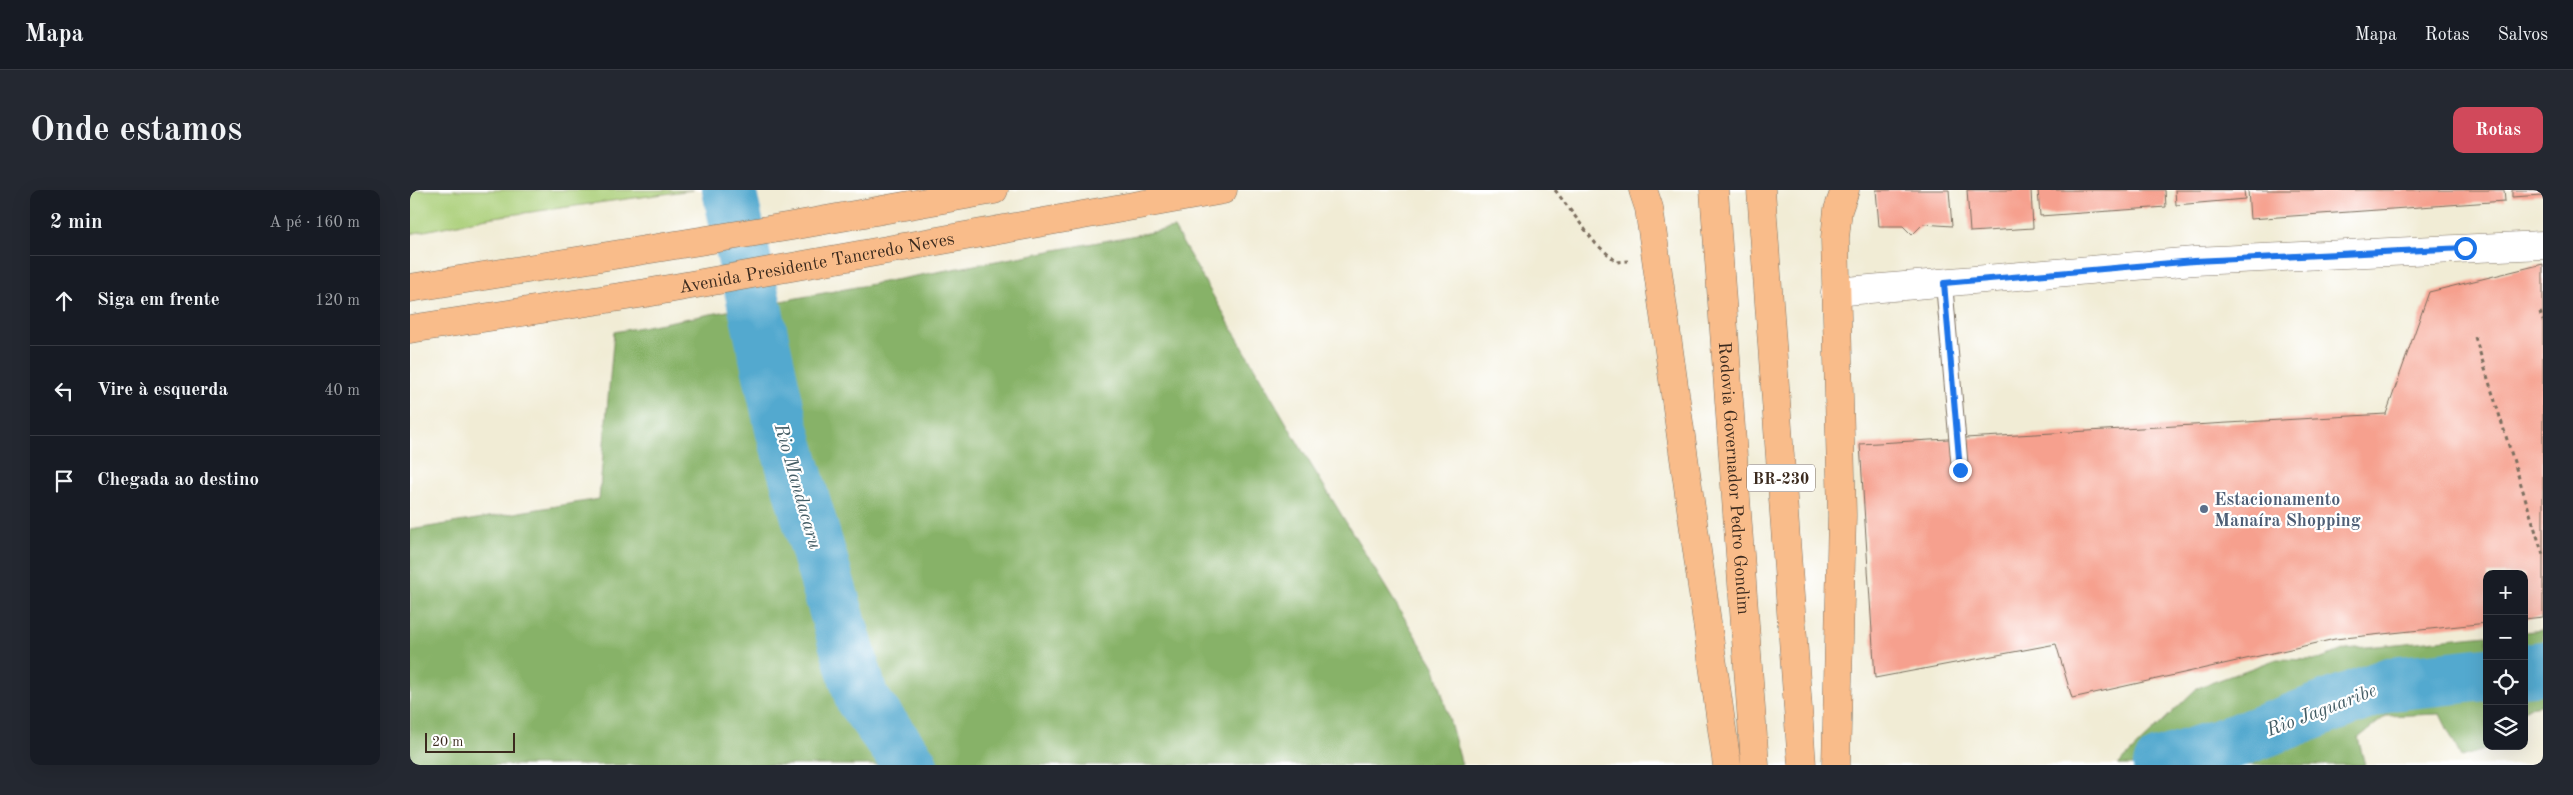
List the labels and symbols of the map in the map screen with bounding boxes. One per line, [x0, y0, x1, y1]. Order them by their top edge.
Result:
street label: Avenida Presidente Tancredo Neves [678, 230, 956, 297]
route start [2454, 237, 2477, 260]
street label: Rodovia Governador Pedro Gondim [1715, 341, 1752, 615]
water label: Rio Mandacaru [769, 421, 824, 552]
route end [1949, 459, 1972, 482]
road number: BR-230 [1747, 464, 1815, 492]
place label: Estacionamento Manaíra Shopping [2214, 491, 2361, 530]
marker: Estacionamento Manaíra Shopping [2198, 503, 2210, 515]
water label: Rio Jaguaribe [2263, 682, 2380, 741]
scale bar [425, 730, 515, 753]

